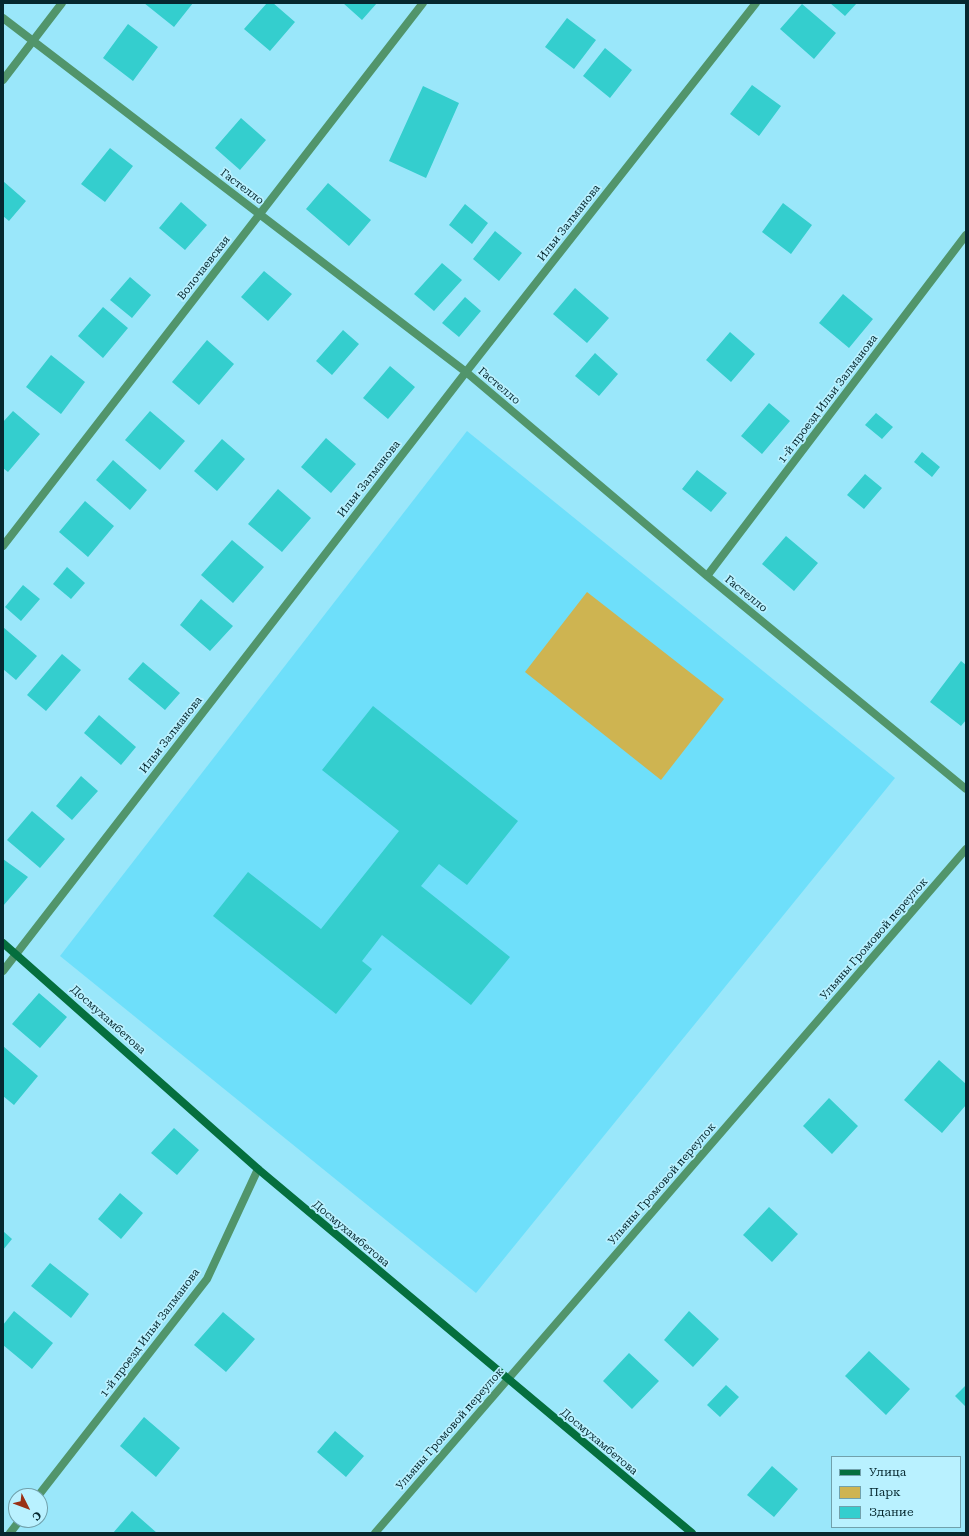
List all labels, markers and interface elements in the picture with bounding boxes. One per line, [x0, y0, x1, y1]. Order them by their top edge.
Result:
street label: Гастелло [218, 166, 266, 208]
street label: Ильи Залманова [535, 182, 603, 264]
street label: Волочаевская [175, 233, 233, 303]
street label: 1-й проезд Ильи Залманова [775, 332, 881, 466]
street label: Гастелло [475, 365, 523, 407]
street label: Ильи Залманова [335, 438, 403, 520]
street label: Гастелло [722, 573, 770, 615]
street label: Ильи Залманова [137, 694, 205, 776]
street label: Ульяны Громовой переулок [817, 875, 931, 1003]
street label: Досмухамбетова [68, 983, 148, 1057]
street label: Ульяны Громовой переулок [605, 1120, 719, 1248]
street label: Досмухамбетова [310, 1198, 392, 1270]
street label: 1-й проезд Ильи Залманова [97, 1266, 203, 1400]
street label: Ульяны Громовой переулок [393, 1365, 507, 1493]
street label: Досмухамбетова [558, 1406, 640, 1478]
legend [831, 1456, 961, 1528]
text: Улица [869, 1465, 906, 1479]
text: Парк [869, 1485, 901, 1499]
north arrow [8, 1488, 48, 1528]
text: Здание [869, 1505, 913, 1519]
text: С [29, 1508, 44, 1523]

